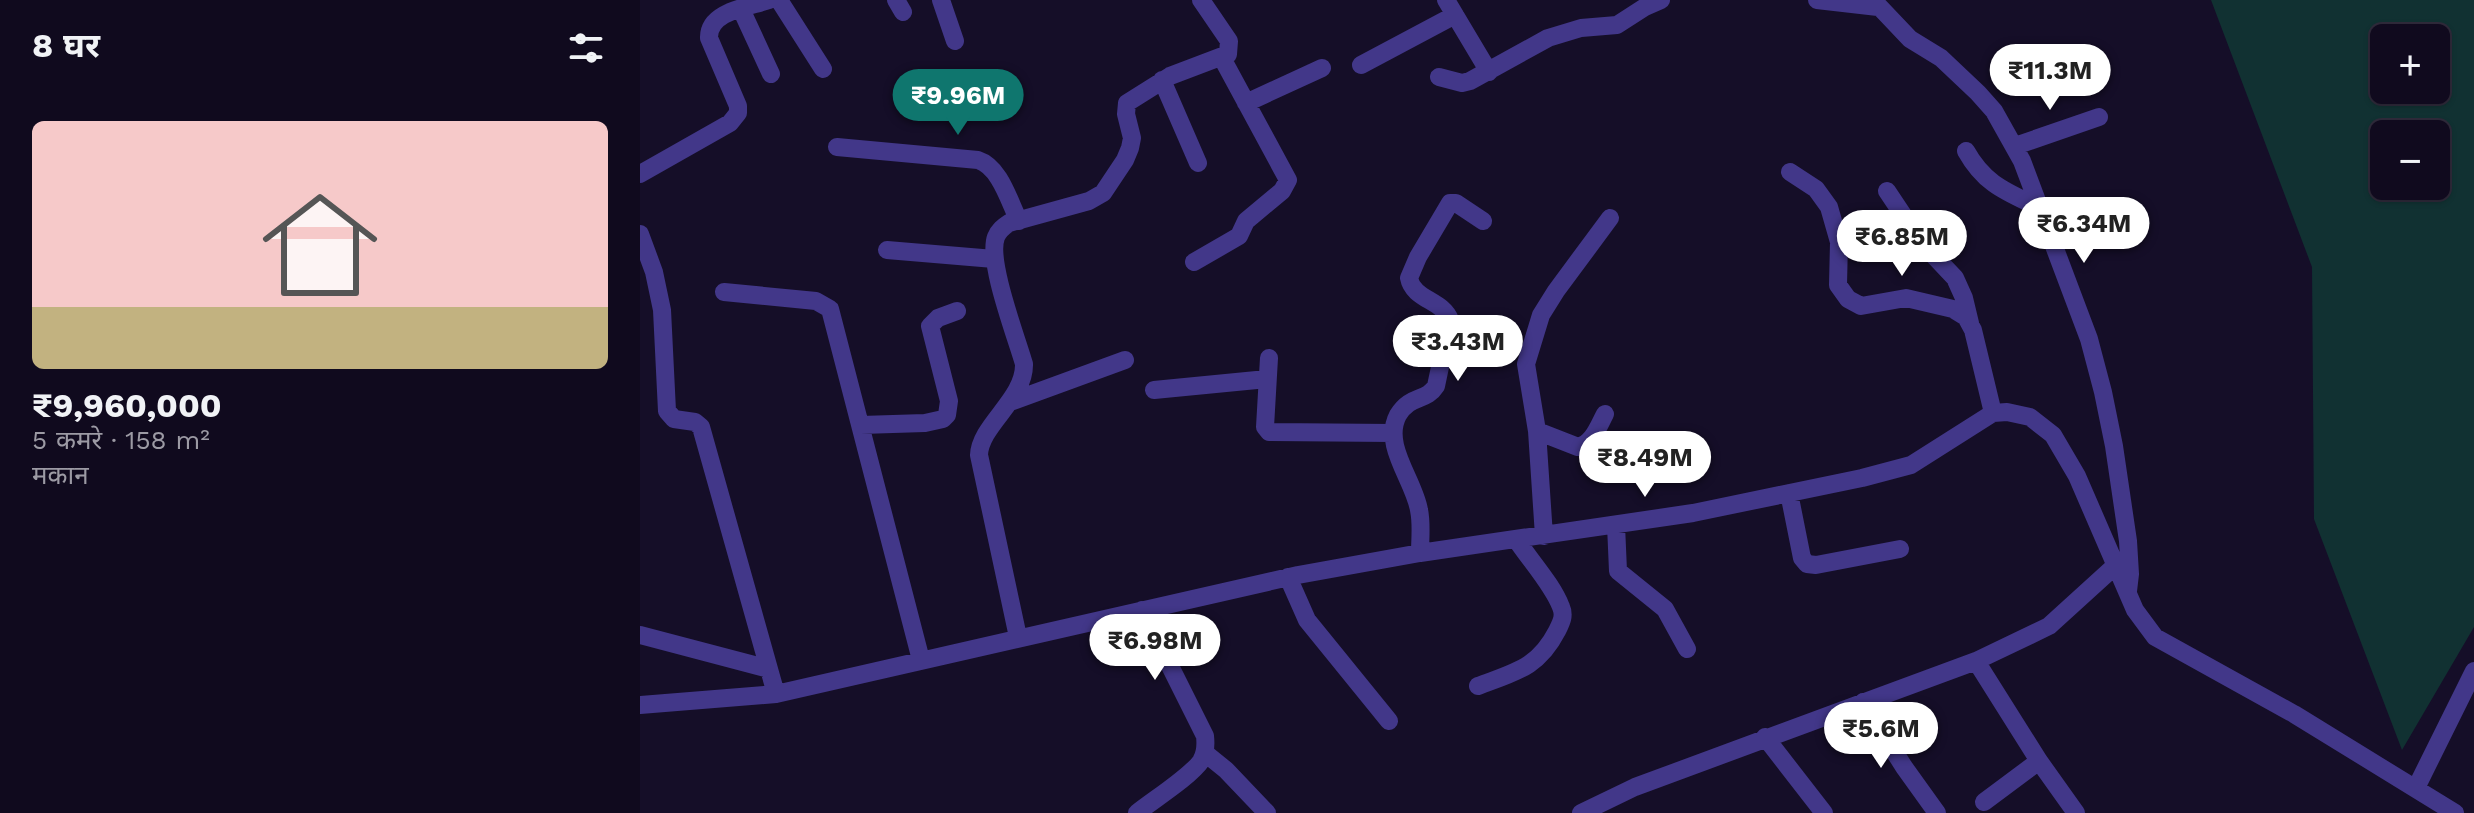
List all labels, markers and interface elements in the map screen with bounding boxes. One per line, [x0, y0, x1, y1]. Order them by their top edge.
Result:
map controls [2370, 24, 2450, 200]
button: + [2370, 24, 2450, 104]
text: 8 घर [32, 25, 100, 65]
icon: filters [564, 26, 608, 70]
pin: ₹11.3M [1985, 44, 2115, 112]
text: ₹11.3M [2008, 55, 2092, 85]
pin: ₹9.96M [893, 69, 1023, 137]
text: ₹9.96M [911, 80, 1005, 110]
button: − [2370, 120, 2450, 200]
icon: home [248, 173, 392, 317]
pin: ₹6.34M [2019, 197, 2149, 265]
text: ₹6.34M [2036, 208, 2132, 238]
pin: ₹6.85M [1837, 210, 1967, 278]
text: ₹6.85M [1855, 221, 1949, 251]
pin: ₹3.43M [1393, 315, 1523, 383]
text: ₹3.43M [1411, 326, 1505, 356]
text: ₹9,960,000 [32, 385, 222, 425]
text: 5 कमरे · 158 m² [32, 425, 210, 455]
pin: ₹8.49M [1580, 431, 1710, 499]
text: ₹8.49M [1597, 442, 1693, 472]
text: मकान [32, 460, 89, 490]
pin: ₹6.98M [1090, 614, 1220, 682]
text: ₹6.98M [1107, 625, 1203, 655]
pin: ₹5.6M [1825, 702, 1937, 770]
text: ₹5.6M [1842, 713, 1920, 743]

